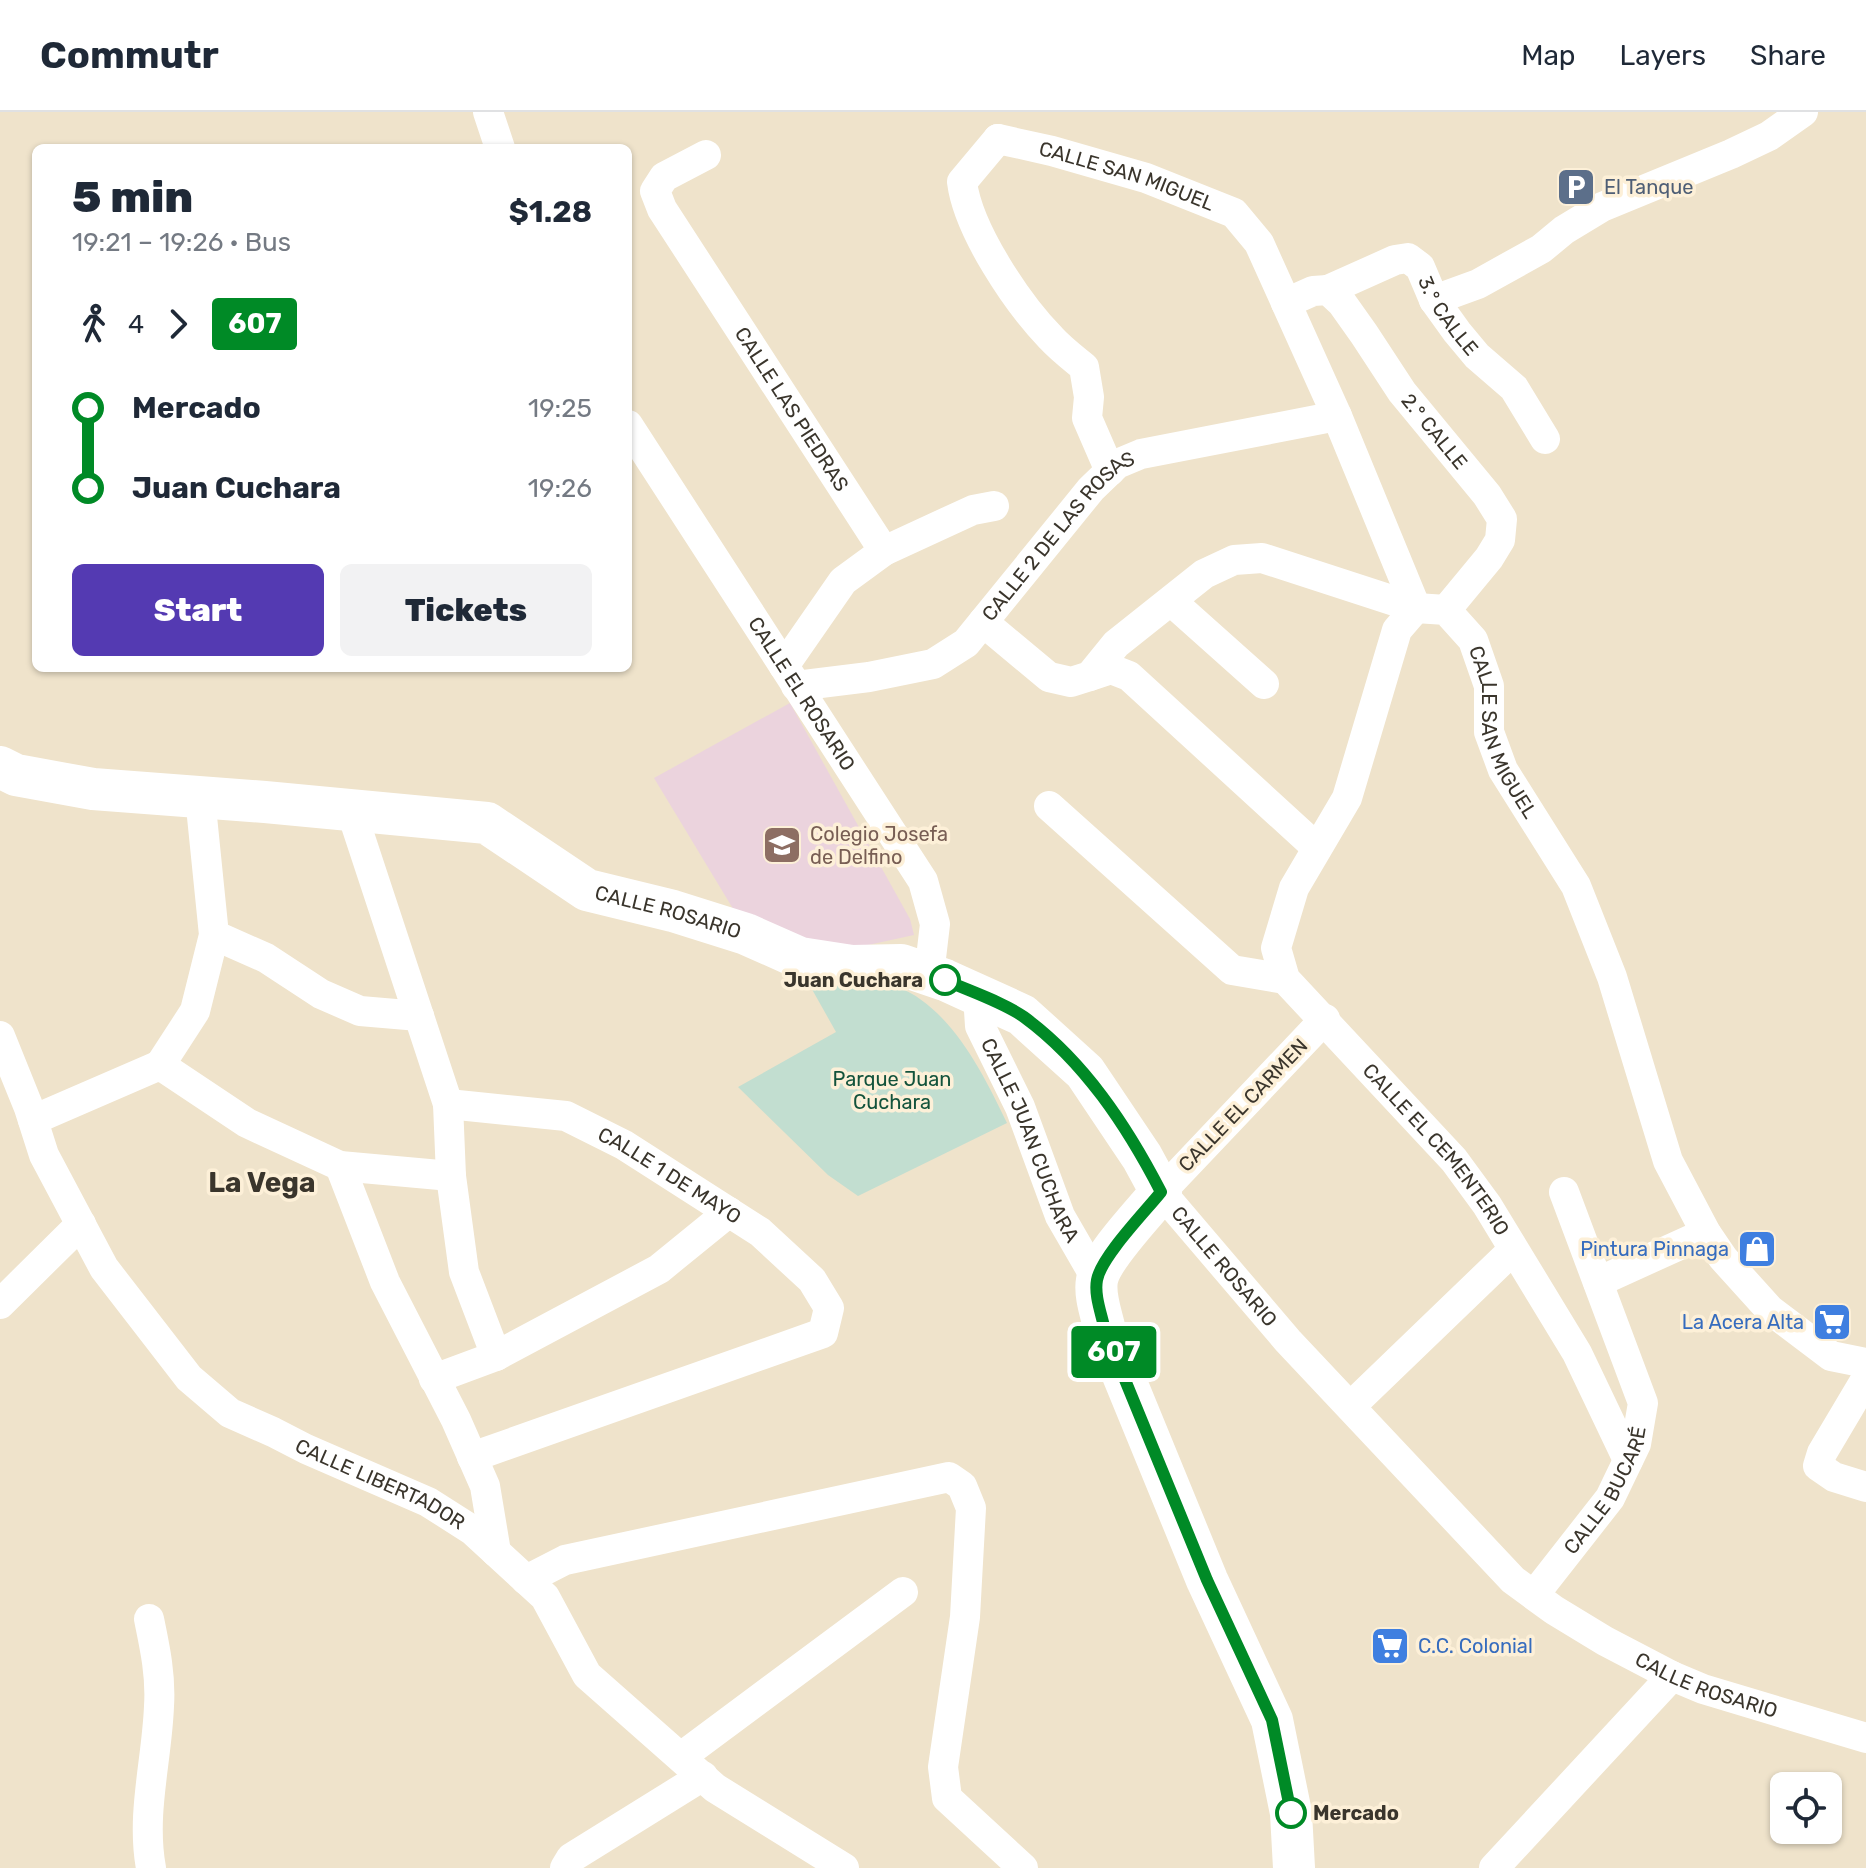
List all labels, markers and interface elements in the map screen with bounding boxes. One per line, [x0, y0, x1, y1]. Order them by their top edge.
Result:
text: Commutr [40, 32, 219, 78]
text: Map [1521, 39, 1576, 72]
text: Layers [1620, 39, 1706, 72]
text: Share [1750, 39, 1826, 72]
street label: CALLE SAN MIGUEL [1037, 137, 1218, 216]
parking icon: El Tanque [1555, 166, 1597, 208]
text: 5 min [72, 171, 193, 223]
place label: El Tanque [1604, 175, 1693, 199]
text: $1.28 [509, 194, 592, 230]
text: 19:21 – 19:26 · Bus [72, 227, 291, 258]
street label: 3.° CALLE [1413, 272, 1483, 360]
icon: walk [72, 302, 116, 346]
icon: forward [156, 302, 200, 346]
text: 607 [228, 307, 281, 340]
text: 4 [128, 309, 144, 340]
street label: CALLE LAS PIEDRAS [730, 323, 854, 496]
street label: 2.° CALLE [1396, 389, 1473, 474]
text: Mercado [132, 390, 261, 426]
text: 19:25 [528, 393, 592, 424]
street label: CALLE 2 DE LAS ROSAS [977, 446, 1138, 626]
text: Juan Cuchara [132, 470, 341, 506]
text: 19:26 [528, 473, 592, 504]
button: Start [72, 564, 324, 656]
button: Tickets [340, 564, 592, 656]
street label: CALLE EL ROSARIO [743, 612, 860, 775]
street label: CALLE SAN MIGUEL [1464, 643, 1542, 823]
place label: Colegio Josefa de Delfino [810, 822, 948, 869]
school or university icon: Colegio Josefa de Delfino [761, 824, 803, 866]
street label: CALLE ROSARIO [593, 880, 744, 944]
marker: Juan Cuchara [930, 965, 960, 995]
place label: Juan Cuchara [784, 968, 923, 992]
street label: CALLE JUAN CUCHARA [976, 1034, 1085, 1247]
street label: CALLE EL CARMEN [1173, 1034, 1313, 1176]
street label: CALLE EL CEMENTERIO [1358, 1058, 1515, 1240]
park label: Parque Juan Cuchara [833, 1067, 951, 1114]
street label: CALLE 1 DE MAYO [594, 1122, 746, 1229]
district label: La Vega [208, 1166, 316, 1199]
street label: CALLE ROSARIO [1166, 1201, 1282, 1331]
shop icon: Pintura Pinnaga [1736, 1228, 1778, 1270]
place label: Pintura Pinnaga [1580, 1237, 1729, 1261]
supermarket icon: La Acera Alta [1811, 1301, 1853, 1343]
place label: La Acera Alta [1682, 1310, 1804, 1334]
line badge: 607 [1068, 1326, 1160, 1378]
text: 607 [1087, 1335, 1141, 1368]
street label: CALLE BUCARÉ [1559, 1425, 1651, 1559]
street label: CALLE LIBERTADOR [291, 1433, 470, 1534]
supermarket icon: C.C. Colonial [1369, 1625, 1411, 1667]
place label: C.C. Colonial [1418, 1634, 1533, 1658]
street label: CALLE ROSARIO [1631, 1647, 1780, 1723]
map controls [1770, 1772, 1842, 1844]
button: locate [1770, 1772, 1842, 1844]
marker: Mercado [1276, 1798, 1306, 1828]
place label: Mercado [1313, 1801, 1399, 1825]

